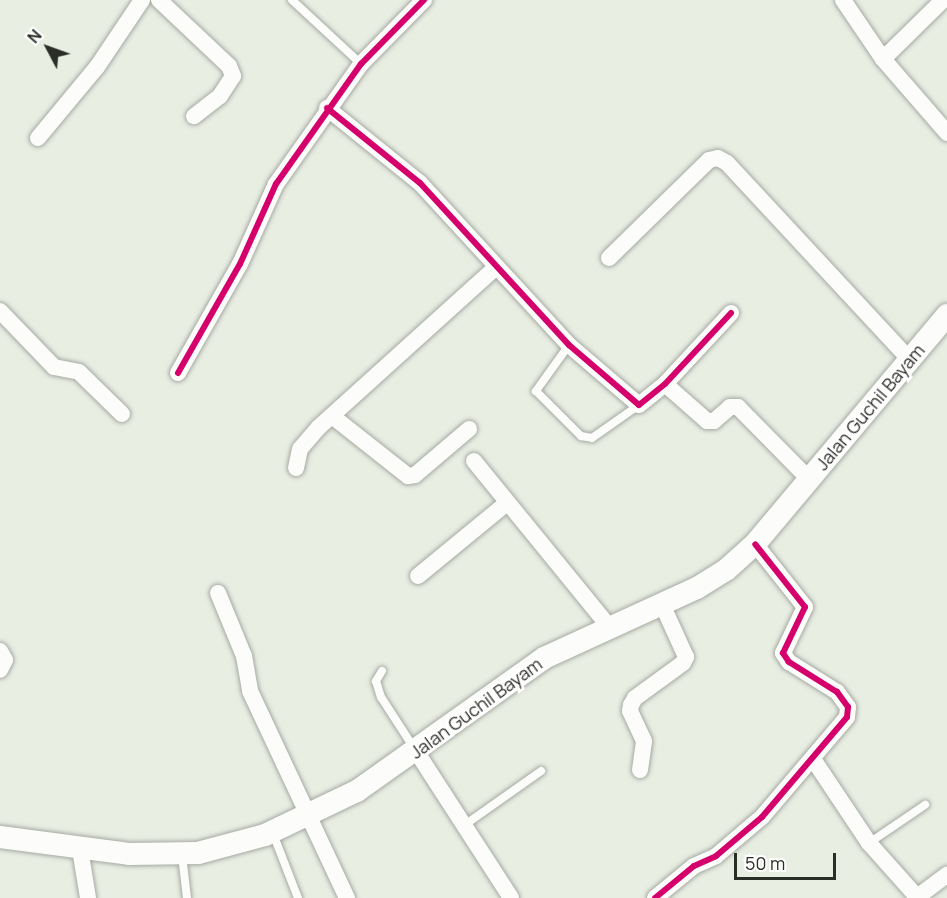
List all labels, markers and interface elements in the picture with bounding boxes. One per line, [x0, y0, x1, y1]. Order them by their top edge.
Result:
north arrow [18, 18, 78, 78]
text: N [22, 25, 46, 48]
street label: Jalan Guchil Bayam [811, 340, 929, 474]
street label: Jalan Guchil Bayam [406, 653, 546, 763]
scale bar [737, 841, 839, 879]
text: 50 m [745, 851, 785, 875]

